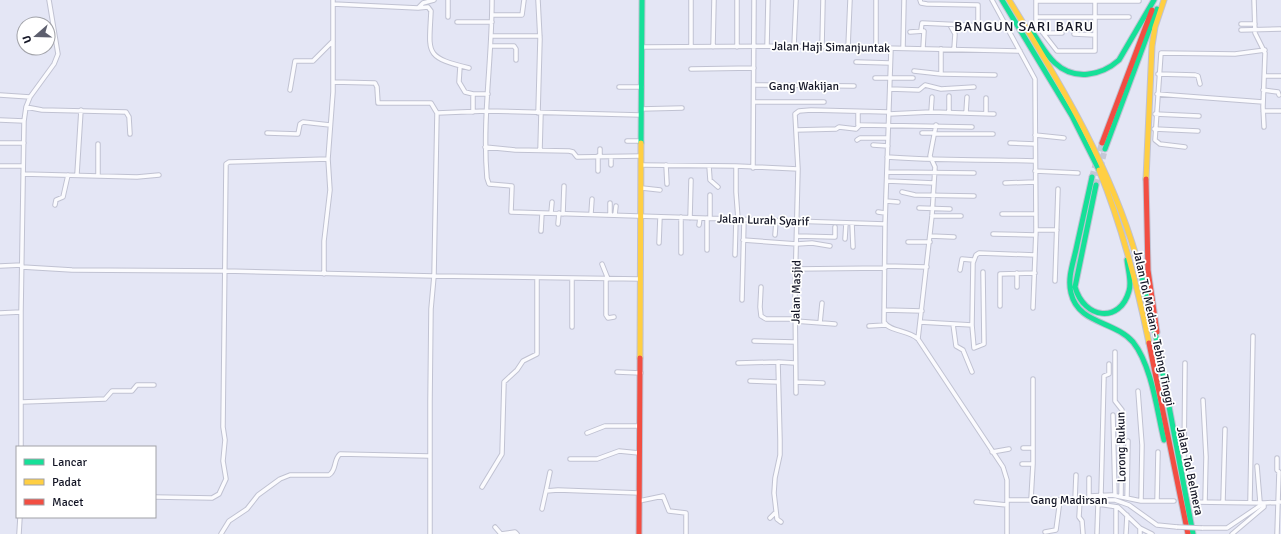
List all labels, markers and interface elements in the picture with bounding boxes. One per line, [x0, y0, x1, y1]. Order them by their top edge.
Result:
north arrow [16, 16, 56, 56]
district label: BANGUN SARI BARU [954, 18, 1094, 35]
text: U [20, 34, 34, 45]
street label: Jalan Haji Simanjuntak [772, 39, 890, 56]
street label: Gang Wakijan [769, 79, 839, 94]
street label: Jalan Lurah Syarif [717, 211, 810, 230]
street label: Jalan Tol Medan - Tebing Tinggi [1130, 249, 1177, 407]
street label: Jalan Masjid [788, 260, 805, 324]
street label: Lorong Rukun [1113, 412, 1130, 482]
street label: Jalan Tol Belmera [1173, 426, 1206, 517]
legend [16, 446, 156, 518]
text: Lancar [52, 455, 88, 470]
text: Padat [52, 475, 81, 490]
street label: Gang Madirsan [1031, 493, 1107, 508]
text: Macet [52, 495, 84, 510]

